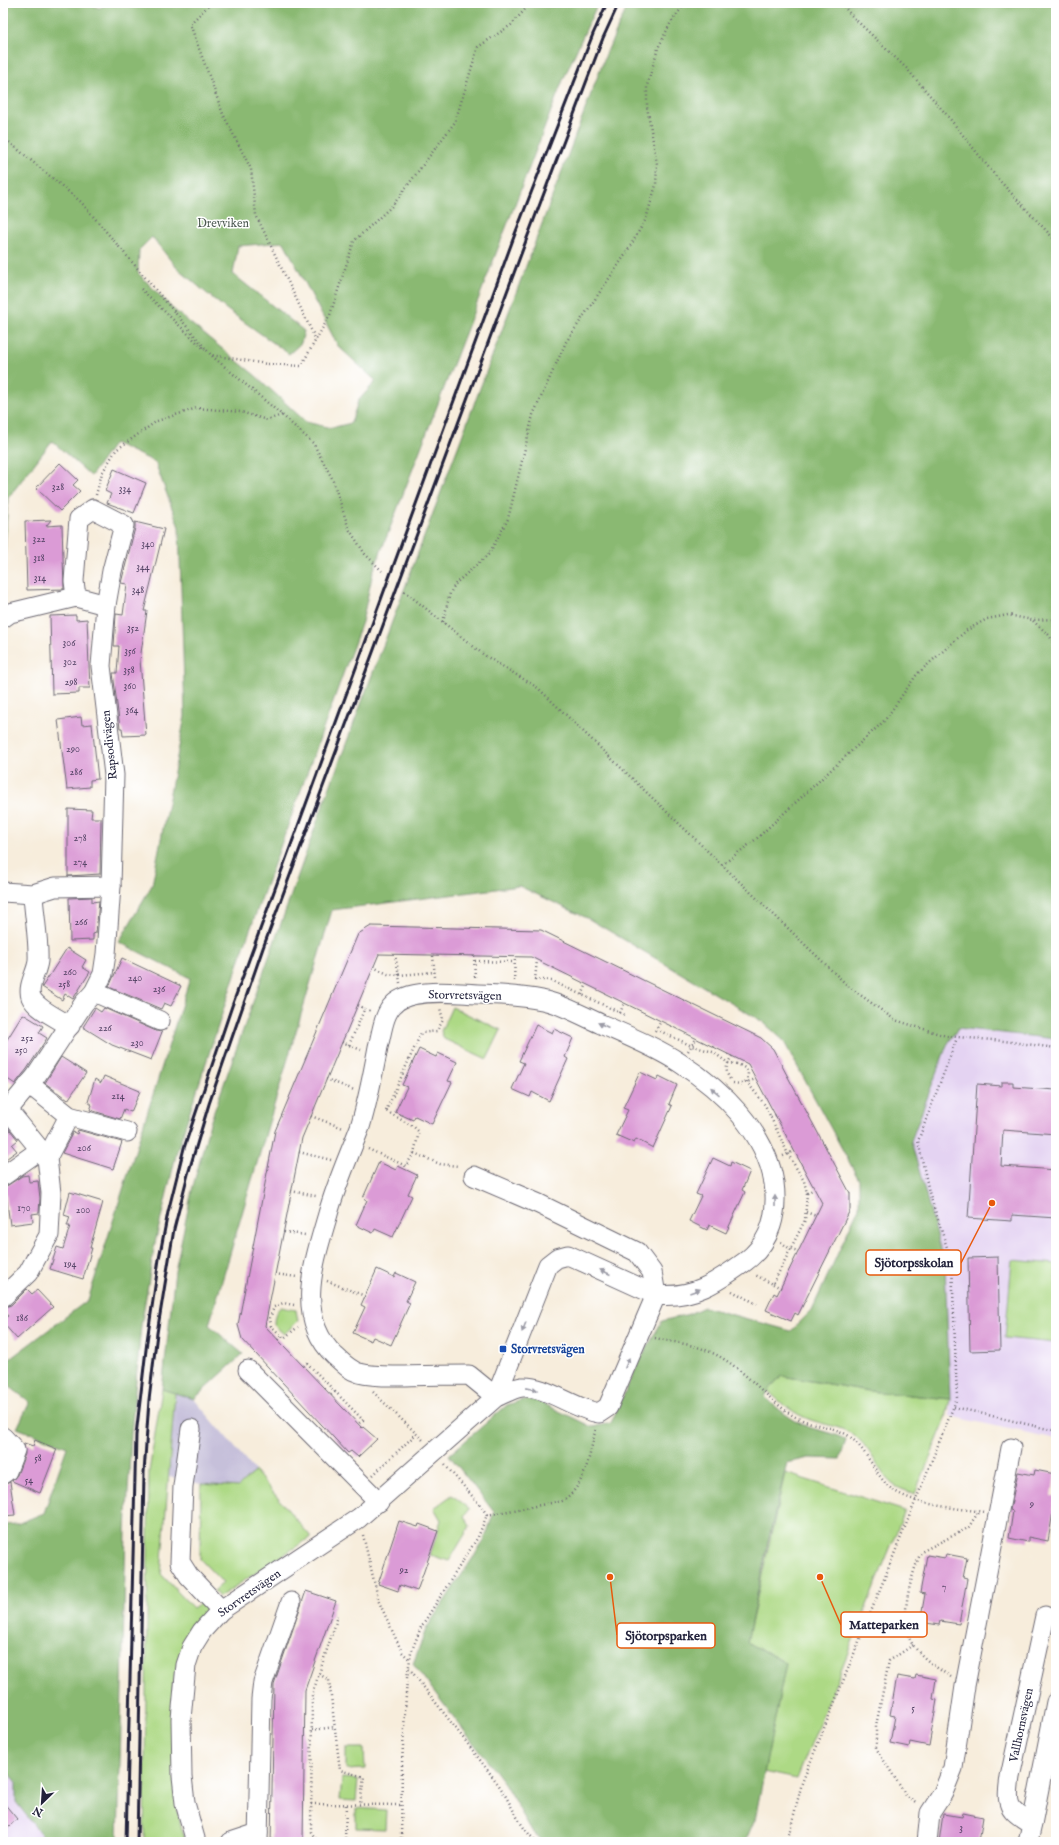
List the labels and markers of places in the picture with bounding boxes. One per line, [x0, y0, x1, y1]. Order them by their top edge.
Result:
callout: Sjötorpsskolan [866, 1250, 961, 1275]
place label: Storvretsvägen [511, 1342, 585, 1358]
marker: Storvretsvägen [498, 1344, 508, 1354]
callout: Matteparken [841, 1612, 927, 1637]
callout: Sjötorpsparken [617, 1623, 715, 1648]

